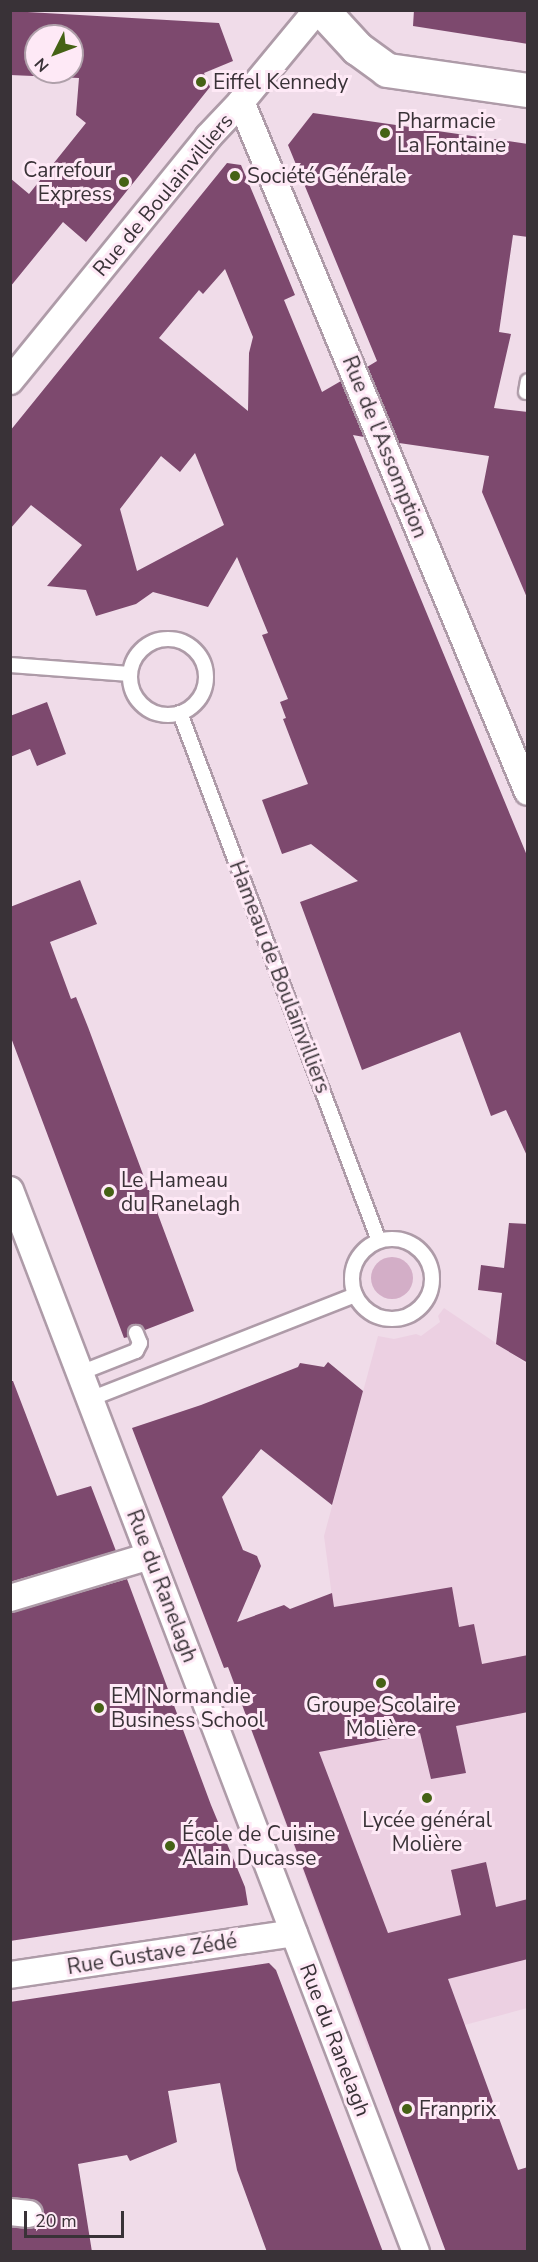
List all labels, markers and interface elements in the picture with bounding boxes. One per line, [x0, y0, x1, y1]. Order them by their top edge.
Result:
north arrow [24, 24, 84, 84]
text: N [30, 53, 54, 77]
place label: Eiffel Kennedy [213, 69, 348, 95]
marker: Eiffel Kennedy [194, 75, 208, 89]
place label: Pharmacie La Fontaine [397, 108, 506, 158]
street label: Rue de Boulainvilliers [88, 109, 238, 281]
marker: Pharmacie La Fontaine [378, 126, 392, 140]
place label: Carrefour Express [23, 157, 112, 207]
place label: Société Générale [247, 163, 407, 189]
marker: Société Générale [228, 169, 242, 183]
marker: Carrefour Express [117, 175, 131, 189]
street label: Rue de l'Assomption [337, 352, 433, 542]
street label: Hameau de Boulainvilliers [224, 857, 336, 1097]
place label: Le Hameau du Ranelagh [121, 1167, 240, 1217]
marker: Le Hameau du Ranelagh [102, 1185, 116, 1199]
street label: Rue du Ranelagh [121, 1506, 203, 1666]
marker: Groupe Scolaire Molière [374, 1676, 388, 1690]
place label: EM Normandie Business School [111, 1683, 265, 1733]
place label: Groupe Scolaire Molière [306, 1692, 456, 1742]
marker: EM Normandie Business School [92, 1701, 106, 1715]
marker: Lycée général Molière [420, 1791, 434, 1805]
place label: Lycée général Molière [362, 1807, 492, 1857]
place label: École de Cuisine Alain Ducasse [182, 1821, 335, 1871]
marker: École de Cuisine Alain Ducasse [163, 1839, 177, 1853]
street label: Rue Gustave Zédé [65, 1928, 239, 1980]
street label: Rue du Ranelagh [294, 1960, 376, 2120]
place label: Franprix [419, 2096, 496, 2122]
marker: Franprix [400, 2102, 414, 2116]
scale bar [27, 2199, 128, 2237]
text: 20 m [35, 2209, 77, 2233]

